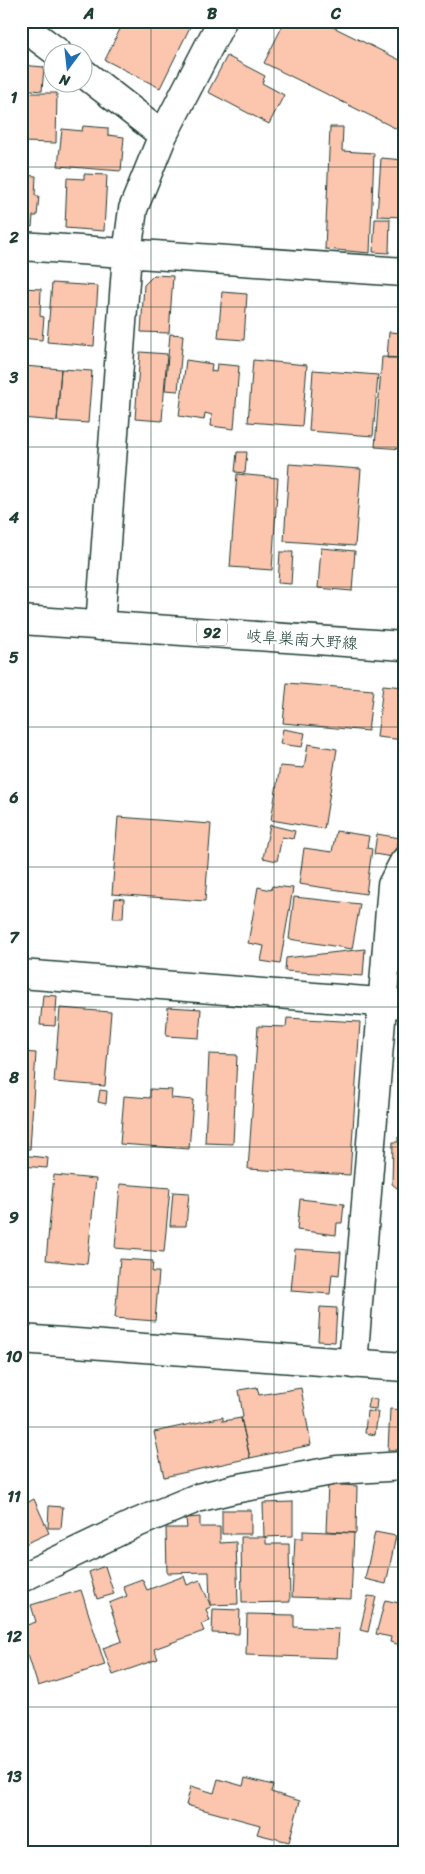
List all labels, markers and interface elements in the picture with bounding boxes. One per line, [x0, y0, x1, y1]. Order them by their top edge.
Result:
text: A [83, 0, 94, 28]
text: B [207, 0, 218, 28]
text: C [330, 0, 342, 28]
north arrow [42, 42, 92, 92]
text: N [57, 67, 74, 94]
text: 1 [11, 83, 18, 112]
text: 2 [8, 223, 19, 252]
text: 3 [9, 363, 19, 392]
text: 4 [8, 503, 19, 532]
road number: 92 [197, 620, 227, 646]
street label: 岐阜巣南大野線 [245, 621, 359, 658]
text: 5 [9, 643, 19, 672]
text: 6 [8, 783, 19, 812]
text: 7 [9, 923, 20, 952]
text: 8 [8, 1063, 19, 1092]
text: 9 [9, 1203, 19, 1232]
text: 10 [6, 1342, 22, 1371]
text: 11 [7, 1482, 21, 1511]
text: 12 [6, 1622, 23, 1651]
text: 13 [6, 1762, 22, 1791]

